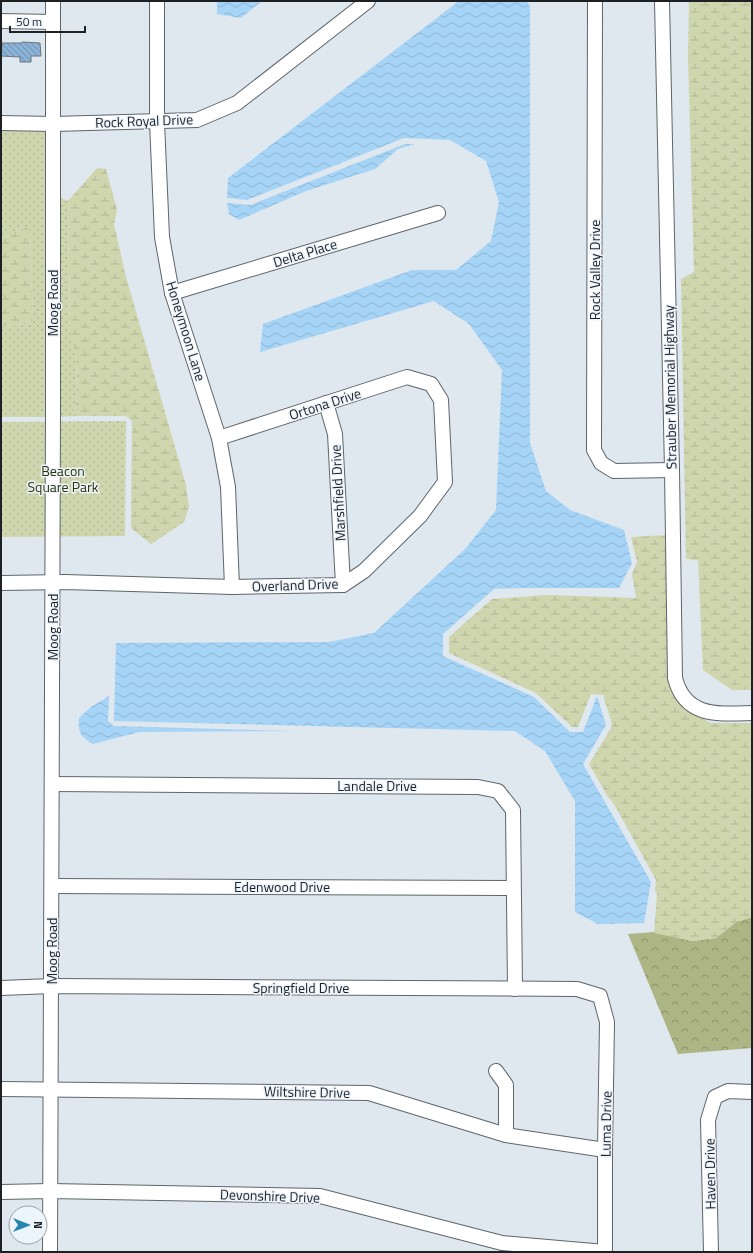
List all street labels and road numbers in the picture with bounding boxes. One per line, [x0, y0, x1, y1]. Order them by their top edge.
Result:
street label: Rock Royal Drive [95, 108, 193, 133]
street label: Rock Valley Drive [584, 220, 605, 320]
street label: Delta Place [270, 233, 339, 272]
street label: Moog Road [42, 269, 63, 337]
street label: Honeymoon Lane [161, 278, 212, 383]
street label: Strauber Memorial Highway [658, 304, 681, 469]
street label: Ortona Drive [286, 382, 364, 425]
street label: Marshfield Drive [324, 444, 351, 542]
street label: Overland Drive [251, 572, 339, 597]
street label: Moog Road [42, 593, 63, 661]
street label: Landale Drive [337, 775, 417, 796]
street label: Edenwood Drive [234, 876, 330, 897]
street label: Moog Road [41, 917, 62, 985]
street label: Springfield Drive [253, 977, 349, 998]
street label: Wiltshire Drive [264, 1080, 350, 1103]
street label: Luma Drive [594, 1091, 617, 1157]
street label: Haven Drive [698, 1138, 721, 1210]
street label: Devonshire Drive [220, 1183, 320, 1208]

